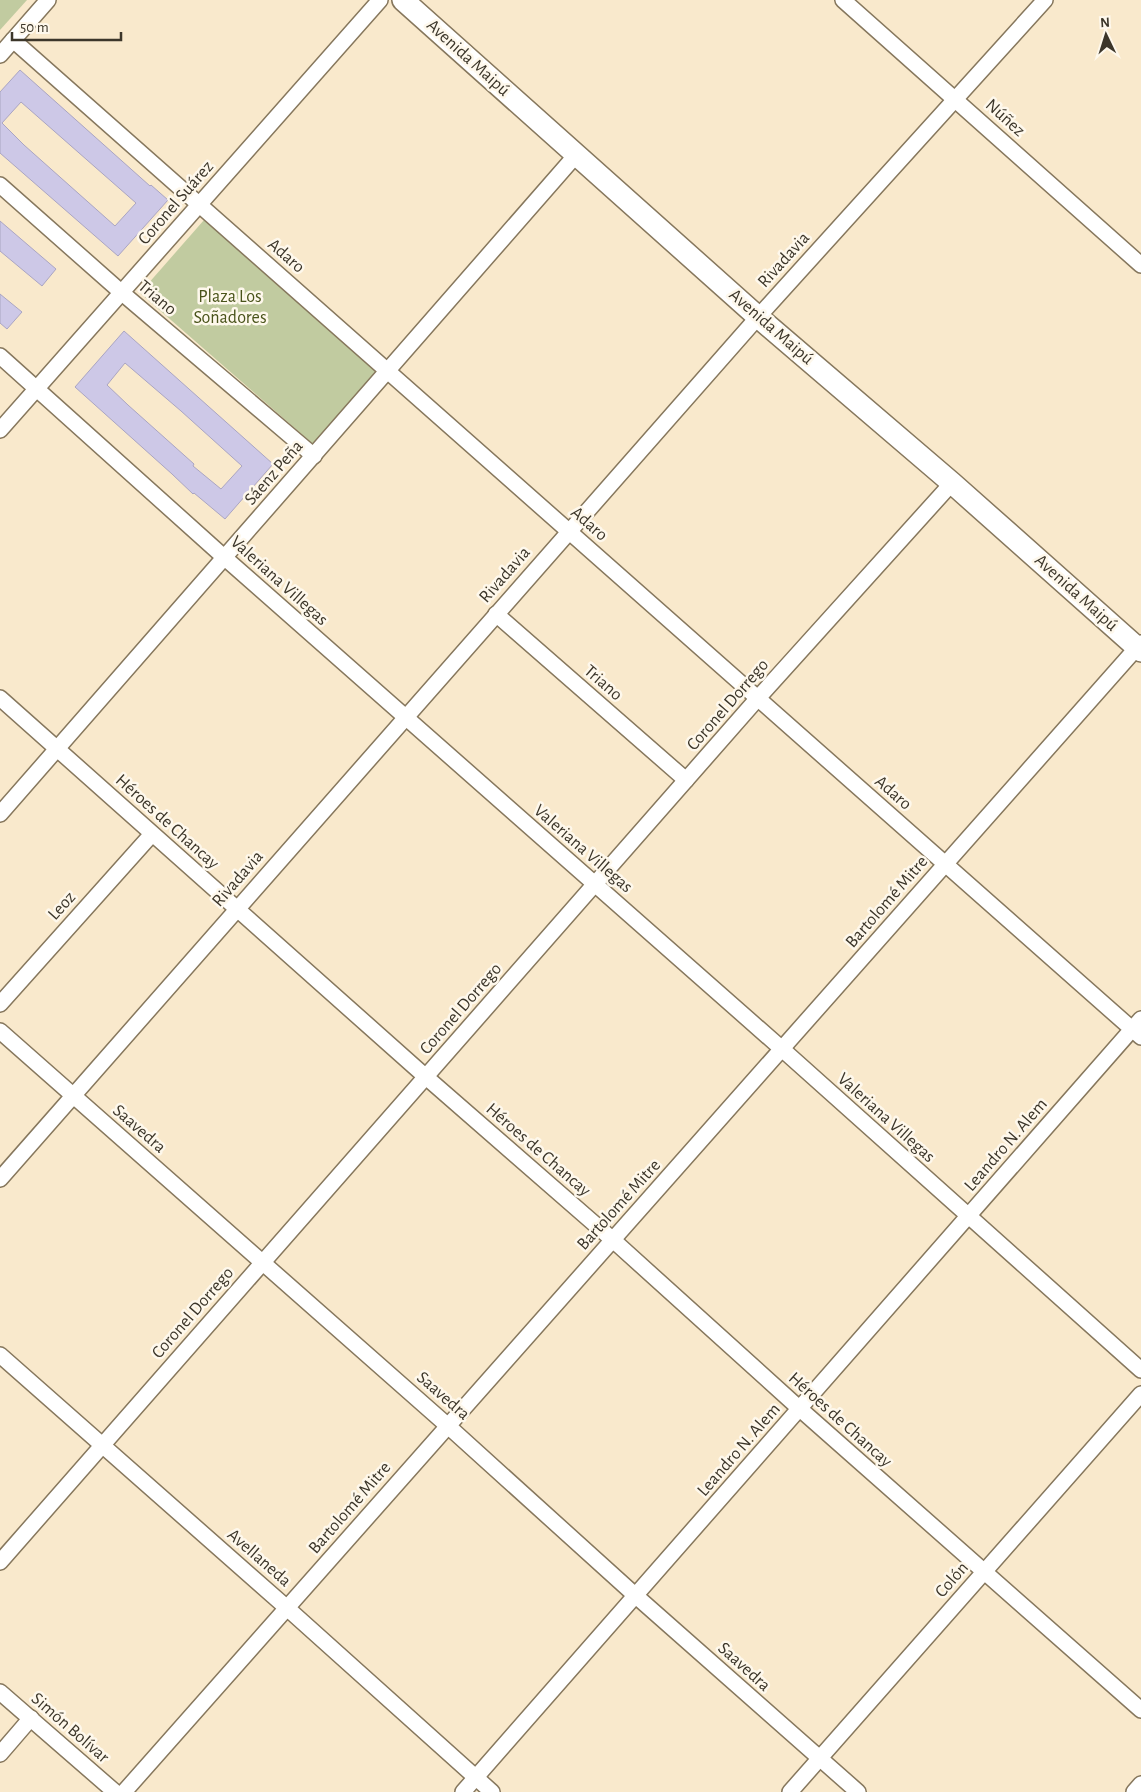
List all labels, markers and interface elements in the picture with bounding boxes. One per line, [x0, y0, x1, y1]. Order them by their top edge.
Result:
scale bar [12, 10, 121, 42]
north arrow [1081, 10, 1131, 60]
street label: Avenida Maipú [423, 16, 513, 100]
text: N [1100, 16, 1111, 30]
text: 50 m [20, 20, 49, 35]
street label: Núñez [982, 96, 1028, 140]
street label: Coronel Suárez [135, 158, 217, 248]
street label: Rivadavia [755, 229, 813, 291]
street label: Adaro [264, 235, 308, 277]
street label: Triano [134, 277, 180, 319]
street label: Avenida Maipú [725, 286, 817, 368]
park label: Plaza Los Soñadores [193, 288, 267, 327]
street label: Sáenz Peña [241, 437, 307, 509]
street label: Adaro [567, 503, 611, 545]
street label: Valeriana Villegas [227, 533, 331, 629]
street label: Rivadavia [476, 544, 534, 606]
street label: Avenida Maipú [1031, 551, 1121, 635]
street label: Coronel Dorrego [684, 656, 773, 754]
street label: Triano [580, 662, 626, 704]
street label: Héroes de Chancay [112, 771, 222, 873]
street label: Adaro [871, 772, 915, 814]
street label: Valeriana Villegas [530, 801, 636, 897]
street label: Rivadavia [209, 848, 267, 910]
street label: Bartolomé Mitre [842, 853, 932, 951]
street label: Leoz [45, 888, 79, 924]
street label: Coronel Dorrego [417, 960, 506, 1058]
street label: Valeriana Villegas [834, 1070, 938, 1166]
street label: Leandro N. Alem [961, 1095, 1051, 1195]
street label: Héroes de Chancay [482, 1100, 594, 1200]
street label: Saavedra [109, 1101, 169, 1157]
street label: Bartolomé Mitre [574, 1156, 664, 1254]
street label: Coronel Dorrego [149, 1264, 238, 1362]
street label: Saavedra [413, 1368, 473, 1424]
street label: Héroes de Chancay [785, 1369, 895, 1471]
street label: Leandro N. Alem [694, 1400, 784, 1500]
street label: Bartolomé Mitre [305, 1459, 395, 1557]
street label: Avellaneda [224, 1526, 294, 1590]
street label: Colón [932, 1559, 972, 1601]
street label: Saavedra [714, 1639, 774, 1695]
street label: Simón Bolívar [28, 1690, 112, 1767]

